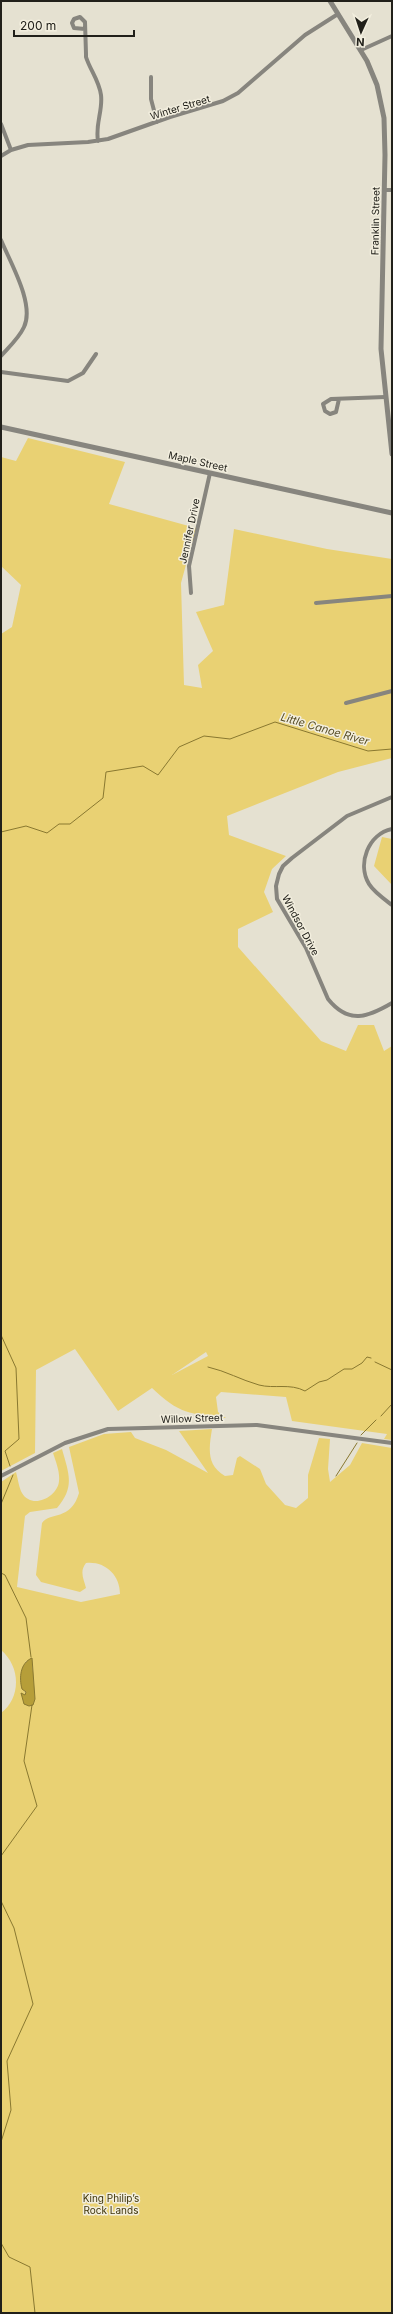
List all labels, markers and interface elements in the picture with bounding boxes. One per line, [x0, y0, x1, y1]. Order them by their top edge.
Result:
scale bar [14, 12, 134, 38]
north arrow [341, 12, 381, 52]
text: 200 m [20, 18, 56, 33]
text: N [356, 35, 365, 49]
street label: Winter Street [149, 92, 212, 122]
street label: Franklin Street [368, 186, 382, 255]
street label: Maple Street [167, 448, 229, 474]
street label: Jennifer Drive [176, 497, 202, 565]
water label: Little Canoe River [279, 710, 372, 749]
street label: Windsor Drive [280, 893, 322, 958]
street label: Willow Street [161, 1411, 224, 1425]
park label: King Philip’s Rock Lands [83, 2192, 139, 2216]

